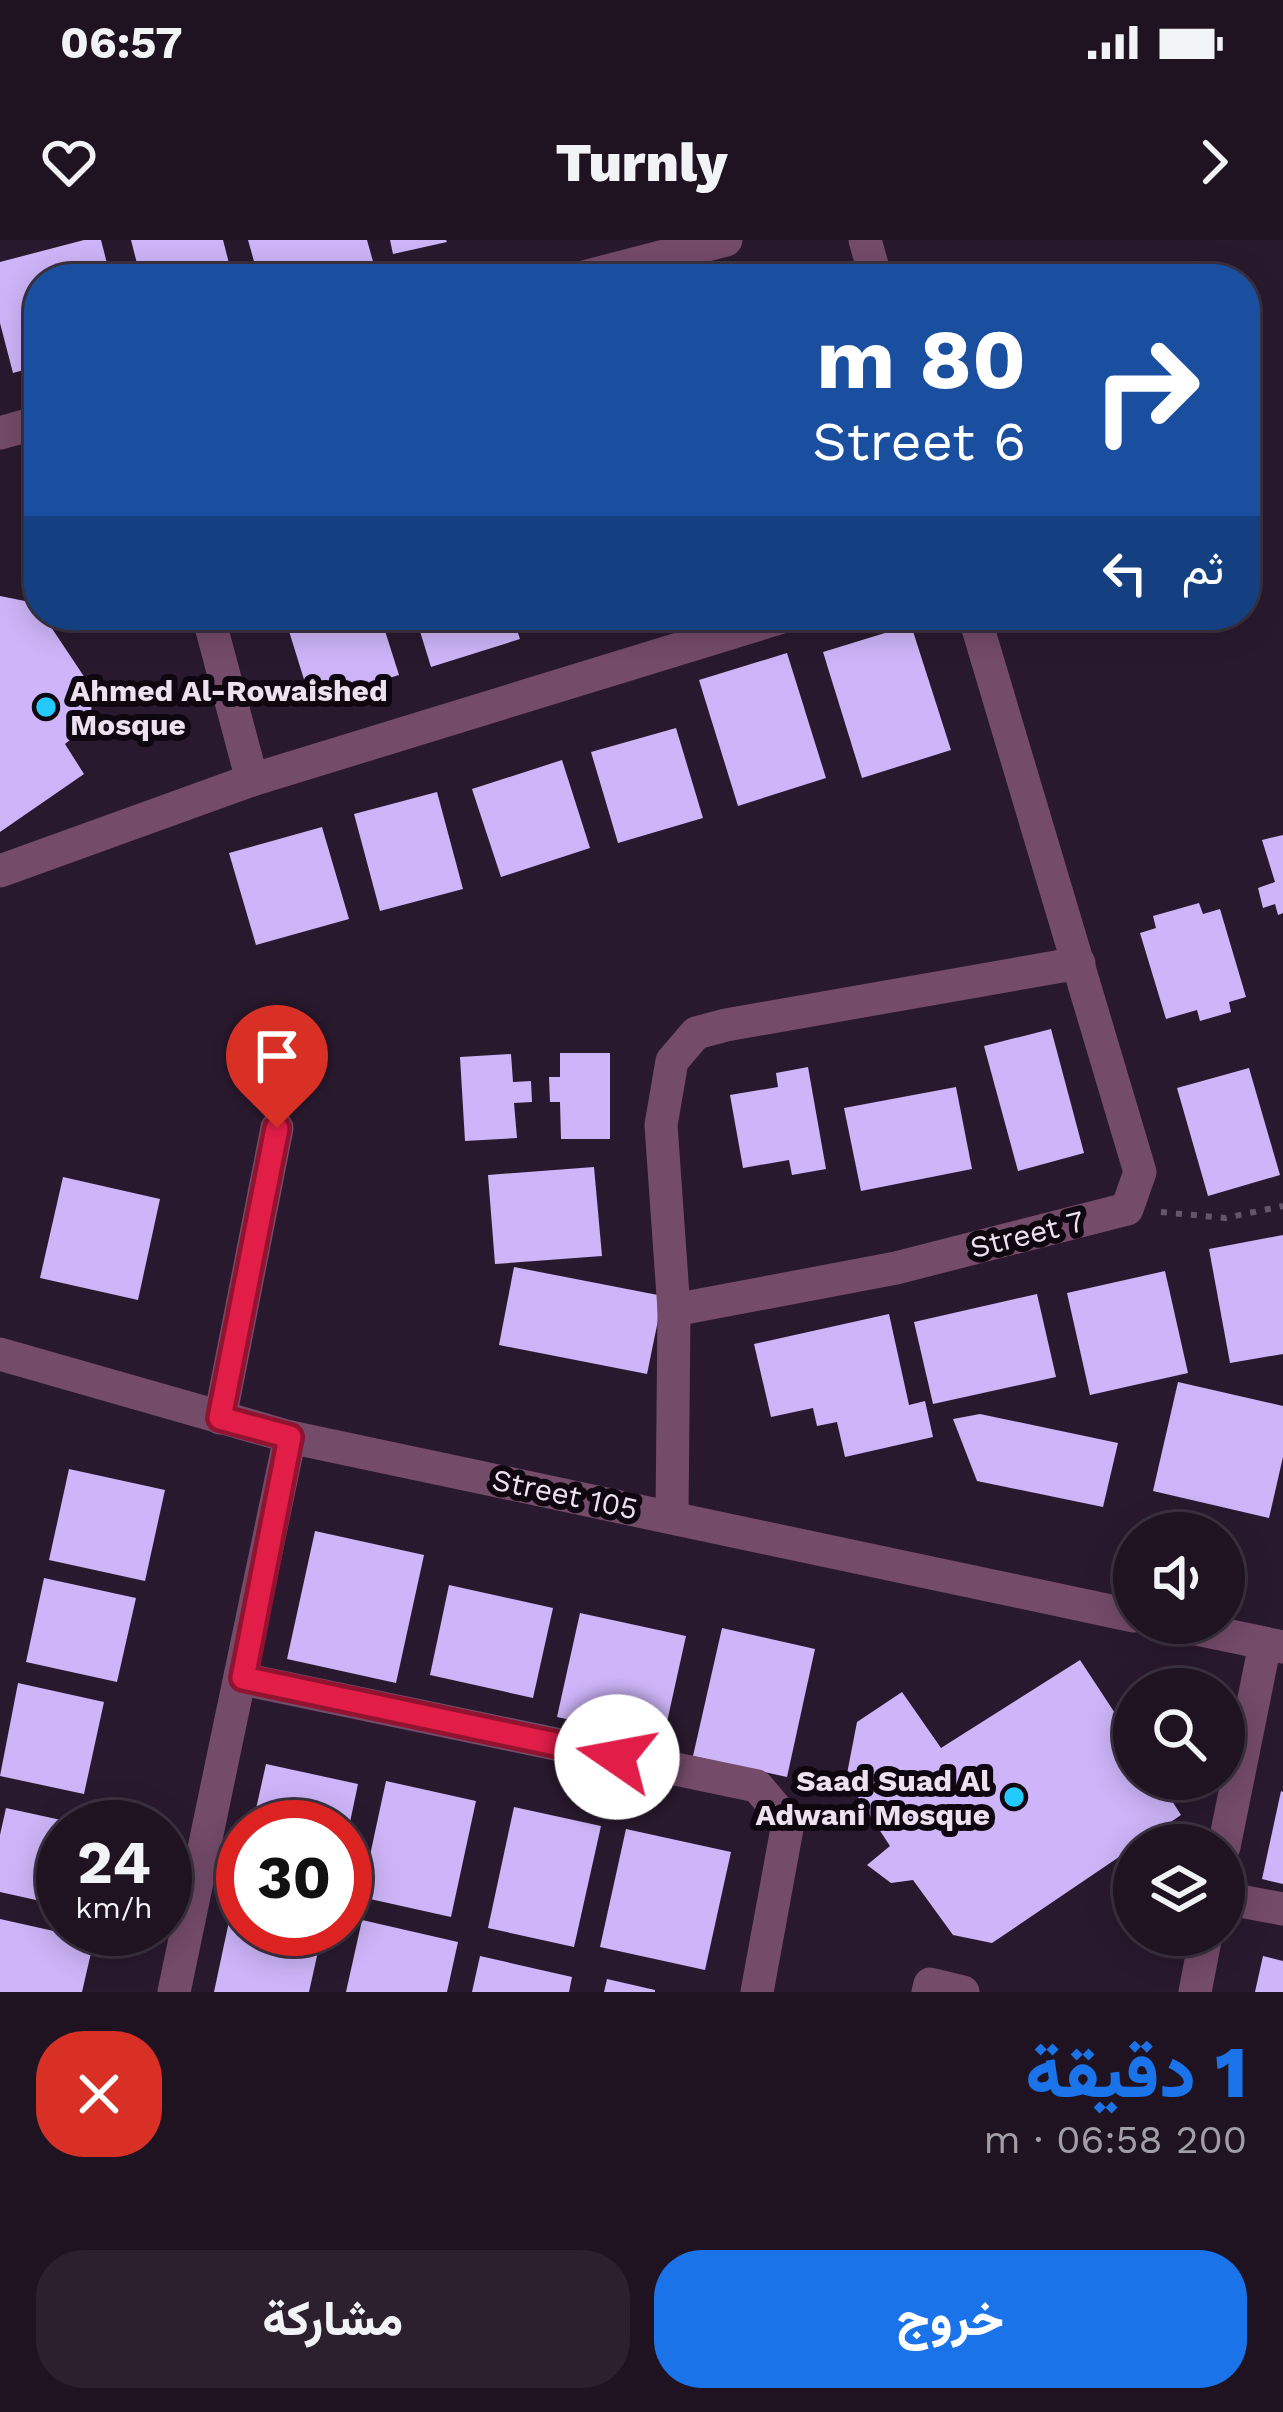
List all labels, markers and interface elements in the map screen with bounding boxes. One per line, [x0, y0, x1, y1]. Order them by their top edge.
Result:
text: 06:57 [60, 16, 183, 69]
icon: heart [36, 129, 102, 195]
icon: forward [1181, 129, 1247, 195]
text: Turnly [556, 131, 728, 194]
text: 80 m [816, 310, 1026, 408]
icon: right [1068, 312, 1224, 468]
text: Street 6 [812, 410, 1026, 473]
icon: left [1092, 540, 1158, 606]
text: ثم [1182, 542, 1224, 595]
place label: Ahmed Al-Rowaished Mosque [70, 673, 388, 742]
marker: Ahmed Al-Rowaished Mosque [33, 694, 59, 720]
pin [226, 1005, 328, 1128]
icon: arrive [244, 1023, 310, 1089]
street label: Street 7 [966, 1203, 1088, 1265]
street label: Street 105 [489, 1462, 641, 1526]
map controls [1113, 1512, 1245, 1956]
button: sound [1113, 1512, 1245, 1644]
button: search [1113, 1668, 1245, 1800]
position arrow [554, 1694, 680, 1820]
place label: Saad Suad Al Adwani Mosque [755, 1763, 990, 1832]
marker: Saad Suad Al Adwani Mosque [1001, 1784, 1027, 1810]
speed limit sign: 30 [216, 1800, 372, 1956]
button: layers [1113, 1824, 1245, 1956]
text: 24 [77, 1827, 151, 1898]
text: km/h [75, 1890, 153, 1925]
text: 1 دقيقة [1025, 2030, 1247, 2114]
button: close [36, 2031, 162, 2157]
text: 200 m · 06:58 [984, 2117, 1247, 2162]
button: مشاركة [36, 2250, 630, 2388]
button: خروج [654, 2250, 1247, 2388]

